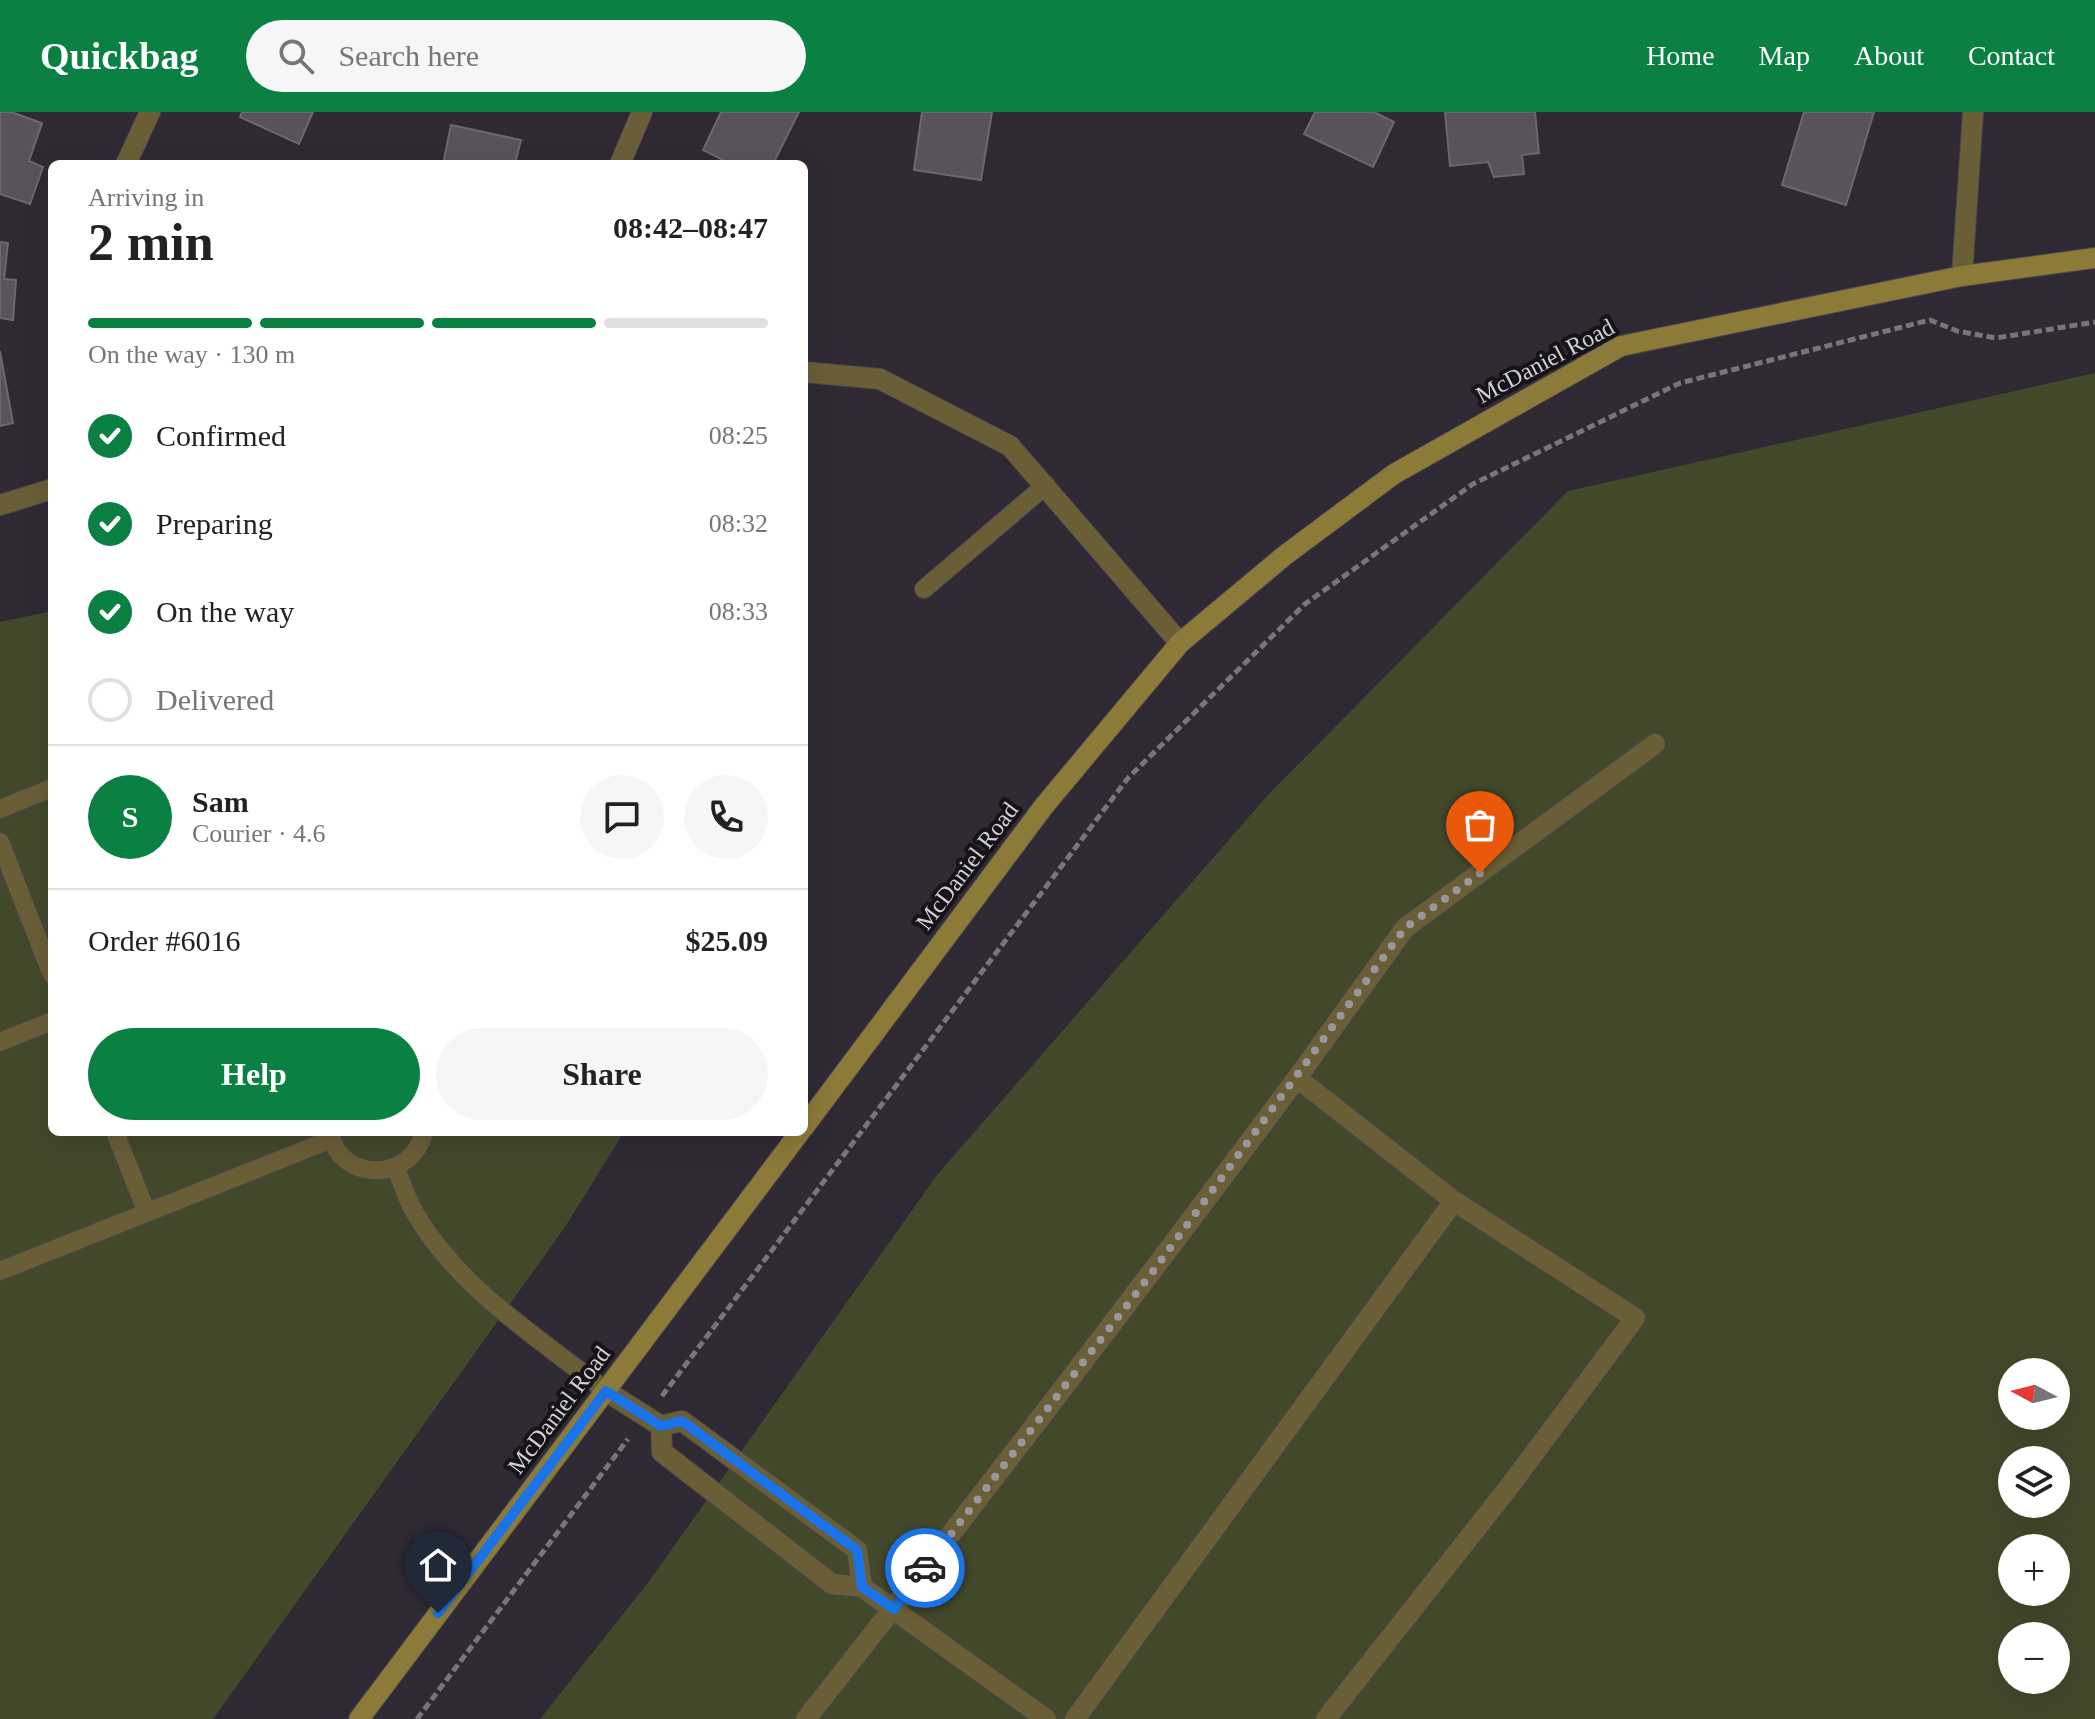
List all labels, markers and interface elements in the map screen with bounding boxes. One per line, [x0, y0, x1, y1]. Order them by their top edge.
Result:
search box [246, 20, 806, 92]
icon: search [274, 34, 318, 78]
text: Quickbag [40, 35, 198, 77]
text: Search here [338, 39, 479, 72]
text: Home [1646, 40, 1715, 71]
text: Map [1759, 40, 1810, 71]
text: About [1854, 40, 1924, 71]
text: Contact [1968, 40, 2055, 71]
text: Arriving in [88, 183, 204, 212]
text: 08:42–08:47 [613, 211, 768, 244]
text: 2 min [88, 214, 214, 271]
street label: McDaniel Road [1472, 314, 1618, 408]
text: On the way · 130 m [88, 340, 295, 369]
icon: check [88, 414, 132, 458]
text: Confirmed [156, 419, 286, 452]
text: 08:25 [709, 421, 768, 450]
icon: check [88, 502, 132, 546]
text: Preparing [156, 507, 273, 540]
text: 08:32 [709, 509, 768, 538]
icon: check [88, 590, 132, 634]
text: On the way [156, 595, 294, 628]
text: 08:33 [709, 597, 768, 626]
text: Delivered [156, 683, 274, 716]
button: chat [580, 775, 664, 859]
button: phone [684, 775, 768, 859]
text: Sam [192, 785, 249, 818]
pin [1446, 791, 1514, 873]
street label: McDaniel Road [911, 797, 1023, 935]
text: S [122, 800, 138, 833]
icon: bag [1458, 803, 1502, 847]
text: Courier · 4.6 [192, 819, 326, 848]
text: Order #6016 [88, 924, 240, 957]
text: $25.09 [686, 924, 768, 957]
button: Help [88, 1028, 420, 1120]
button: Share [436, 1028, 768, 1120]
street label: McDaniel Road [503, 1341, 615, 1479]
north arrow [1998, 1358, 2070, 1430]
map controls [1998, 1358, 2070, 1694]
button: layers [1998, 1446, 2070, 1518]
courier [885, 1528, 965, 1608]
pin [404, 1531, 472, 1613]
button: + [1998, 1534, 2070, 1606]
icon: home [416, 1543, 460, 1587]
icon: car [903, 1546, 947, 1590]
button: − [1998, 1622, 2070, 1694]

